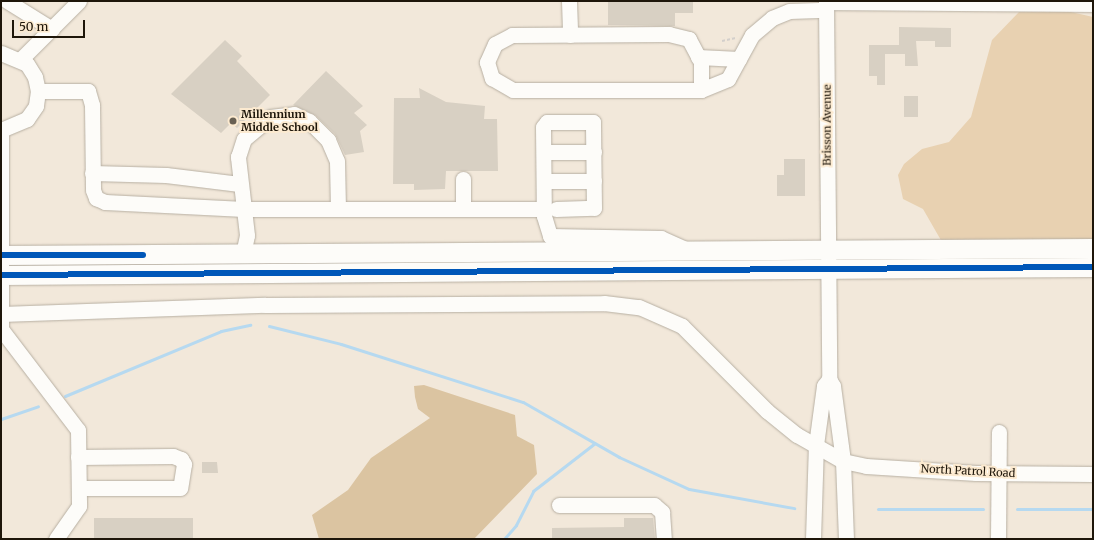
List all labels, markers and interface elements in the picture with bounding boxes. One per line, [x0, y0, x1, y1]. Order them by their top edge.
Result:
scale bar [14, 12, 87, 38]
text: 50 m [19, 19, 48, 34]
street label: Brisson Avenue [820, 84, 834, 166]
place label: Millennium Middle School [241, 108, 318, 134]
marker: Millennium Middle School [228, 116, 238, 126]
street label: North Patrol Road [920, 462, 1016, 480]

